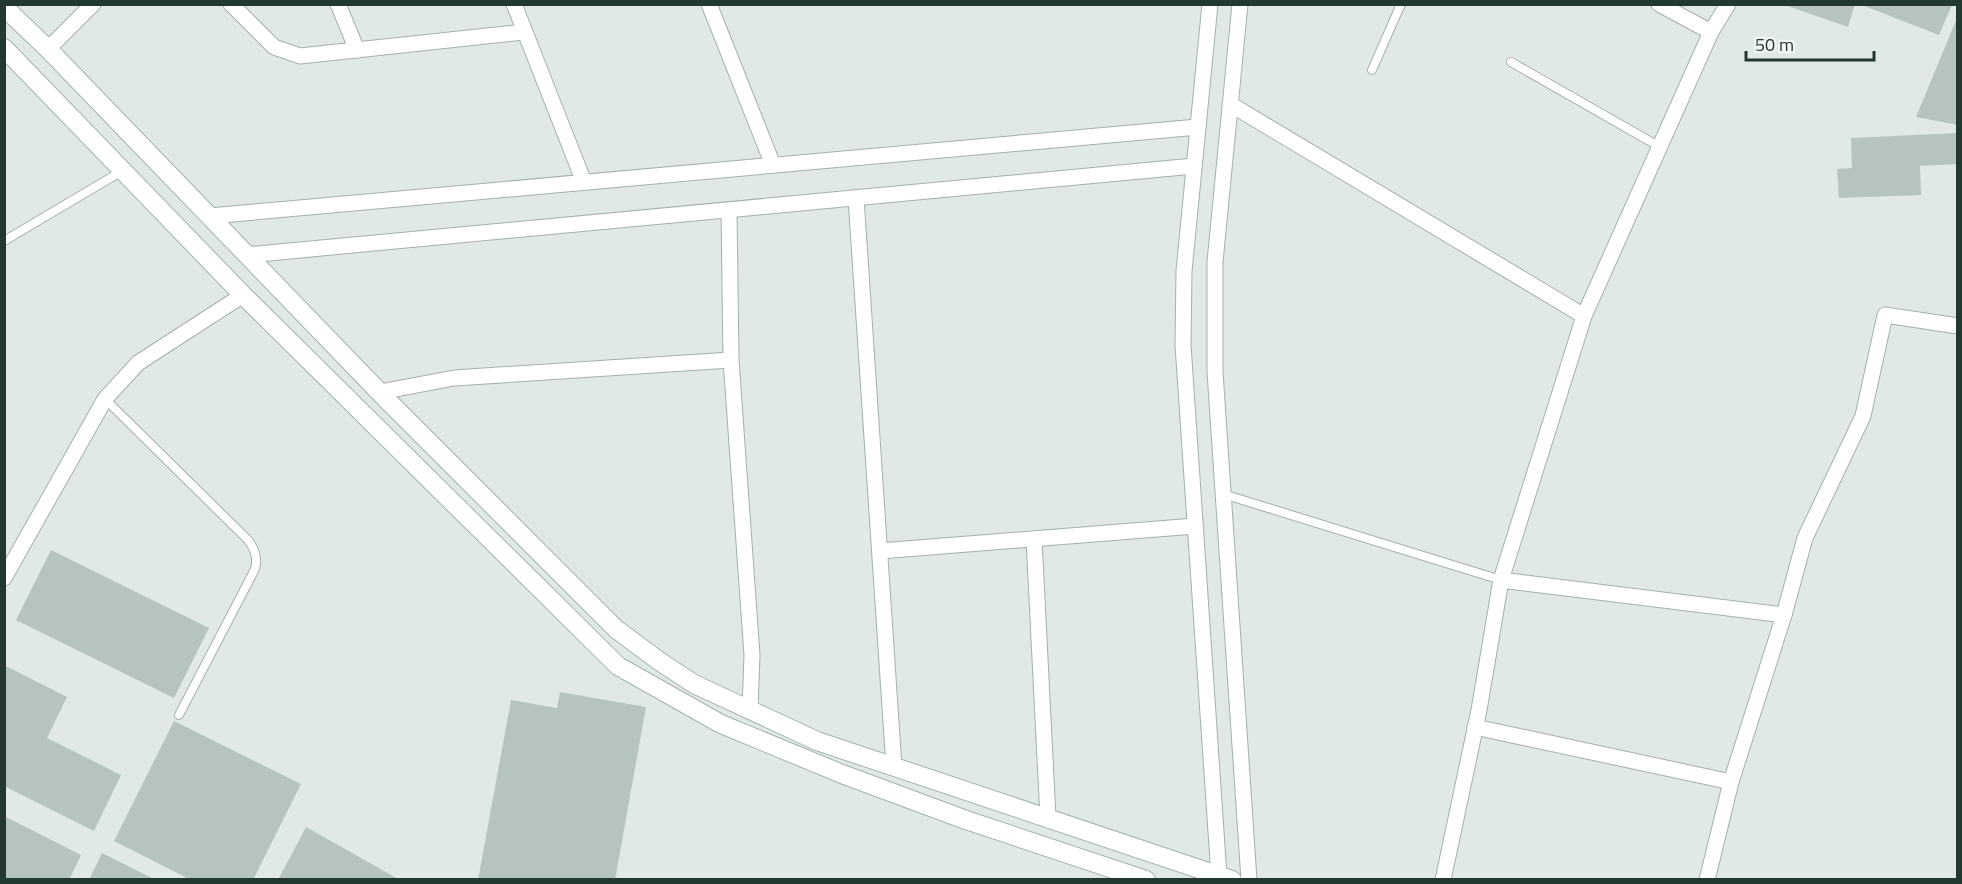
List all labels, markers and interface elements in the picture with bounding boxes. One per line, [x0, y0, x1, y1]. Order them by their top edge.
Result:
scale bar [1746, 24, 1874, 62]
text: 50 m [1755, 31, 1794, 58]

